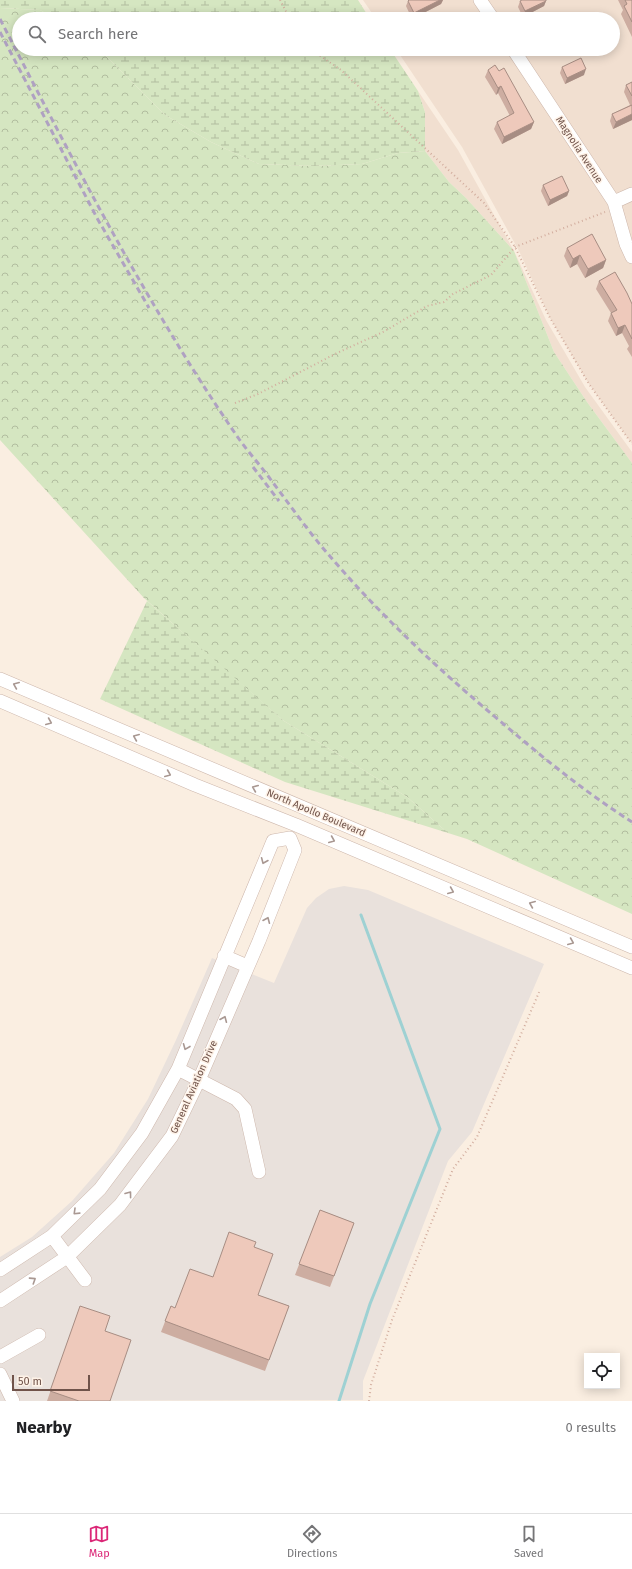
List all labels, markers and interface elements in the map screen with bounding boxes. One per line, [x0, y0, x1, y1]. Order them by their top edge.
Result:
search box [12, 12, 620, 56]
icon: search [26, 23, 48, 45]
text: Search here [58, 25, 138, 43]
street label: Magnolia Avenue [553, 114, 605, 186]
one-way arrow [13, 682, 20, 690]
one-way arrow [45, 718, 52, 726]
one-way arrow [132, 733, 139, 741]
one-way arrow [165, 769, 172, 777]
one-way arrow [252, 784, 259, 792]
street label: North Apollo Boulevard [265, 787, 367, 839]
one-way arrow [328, 836, 335, 844]
one-way arrow [261, 857, 269, 865]
one-way arrow [448, 887, 455, 895]
one-way arrow [528, 901, 535, 909]
one-way arrow [262, 917, 270, 925]
one-way arrow [567, 938, 574, 946]
one-way arrow [220, 1016, 228, 1023]
street label: General Aviation Drive [168, 1039, 220, 1135]
one-way arrow [183, 1044, 191, 1051]
one-way arrow [124, 1191, 131, 1198]
one-way arrow [73, 1207, 81, 1215]
one-way arrow [28, 1278, 35, 1285]
map controls [584, 1353, 620, 1389]
button: locate [584, 1353, 620, 1389]
scale bar [12, 1373, 90, 1392]
text: 50 m [18, 1375, 42, 1388]
text: Nearby [16, 1417, 71, 1438]
text: 0 results [565, 1420, 616, 1435]
tab: Map [88, 1523, 110, 1560]
tab: Directions [287, 1523, 337, 1560]
tab: Saved [514, 1523, 544, 1560]

